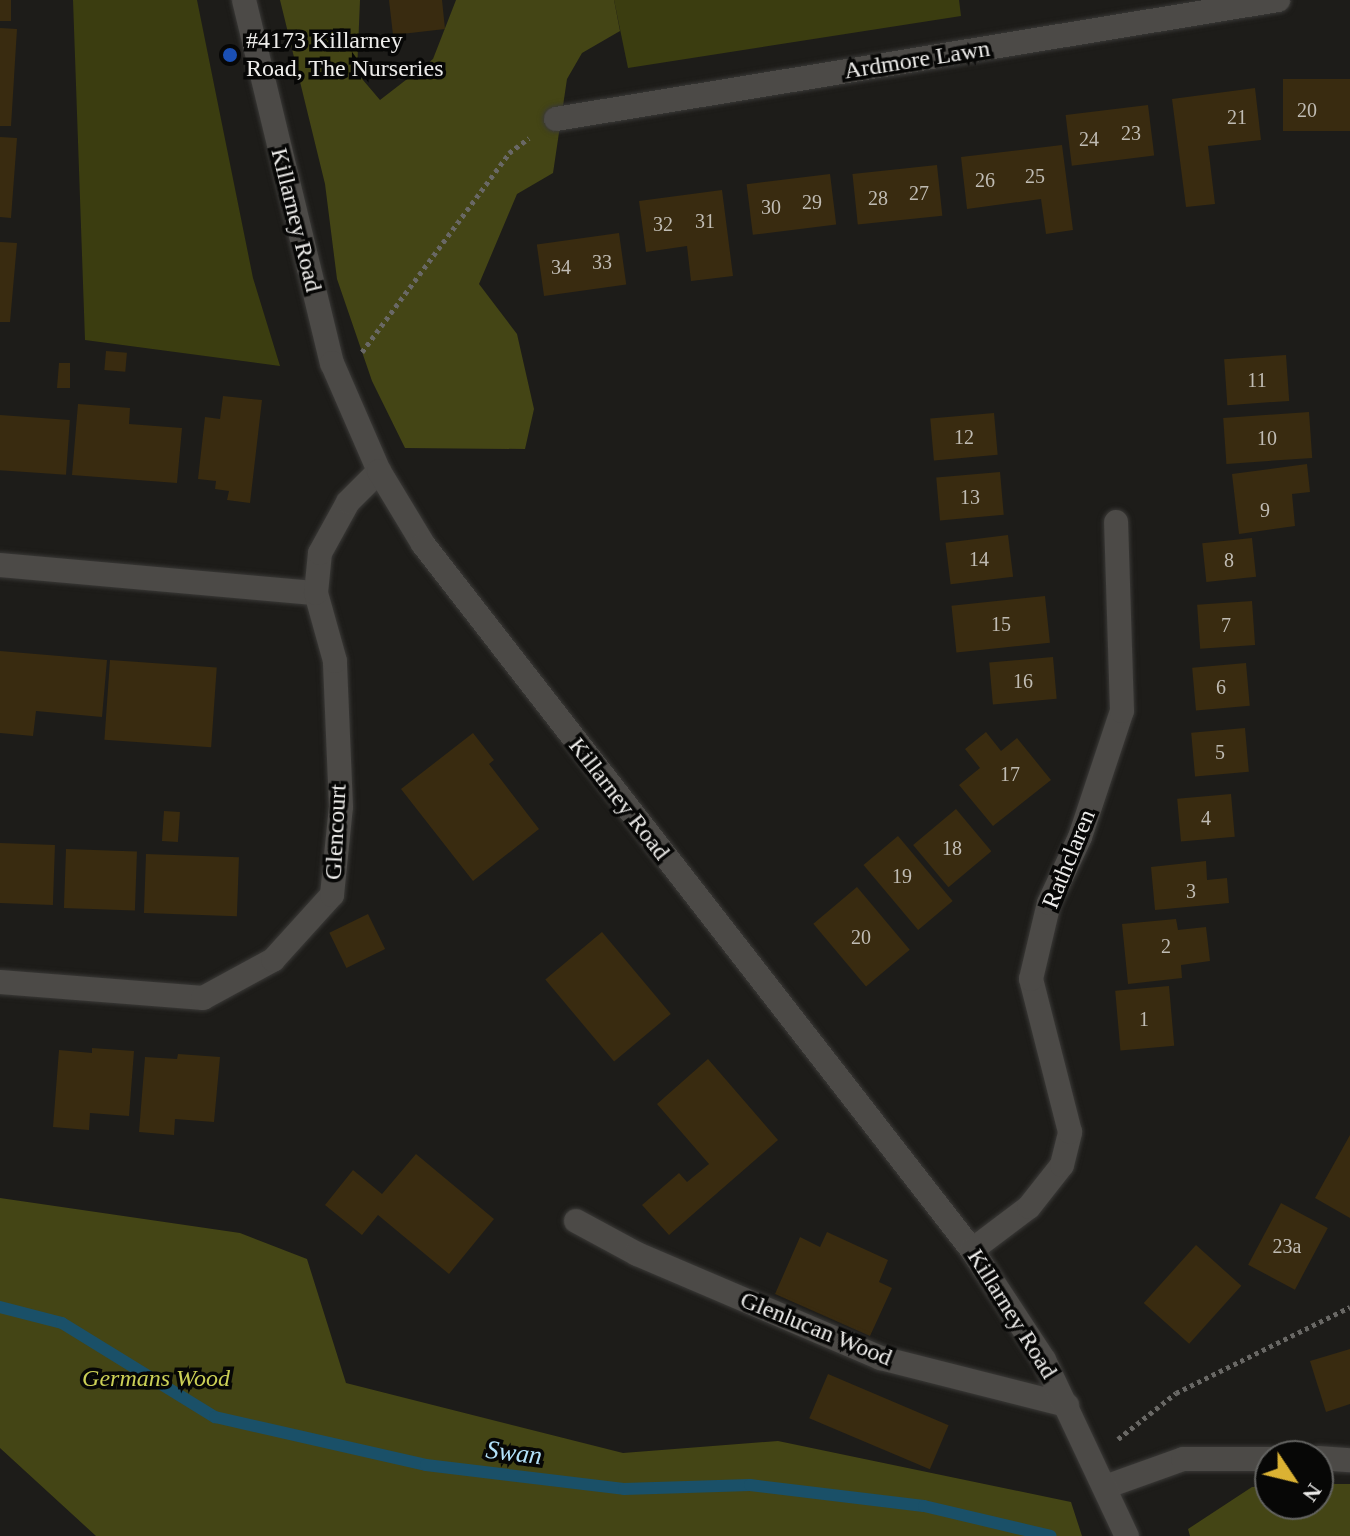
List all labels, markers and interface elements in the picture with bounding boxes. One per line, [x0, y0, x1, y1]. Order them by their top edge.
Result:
place label: #4173 Killarney Road, The Nurseries [246, 27, 444, 83]
street label: Ardmore Lawn [842, 34, 992, 86]
marker: #4173 Killarney Road, The Nurseries [221, 46, 239, 64]
house number: 20 [1297, 98, 1317, 122]
house number: 21 [1227, 105, 1247, 129]
house number: 23 [1121, 121, 1141, 145]
house number: 24 [1079, 127, 1099, 151]
street label: Killarney Road [264, 145, 328, 295]
house number: 25 [1025, 164, 1045, 188]
house number: 26 [975, 168, 995, 192]
house number: 27 [909, 181, 929, 205]
house number: 28 [868, 186, 888, 210]
house number: 29 [802, 190, 822, 214]
house number: 30 [761, 195, 781, 219]
house number: 31 [695, 209, 715, 233]
house number: 32 [653, 212, 673, 236]
house number: 33 [592, 250, 612, 274]
house number: 34 [551, 255, 571, 279]
house number: 11 [1247, 368, 1267, 392]
house number: 12 [954, 425, 974, 449]
house number: 10 [1257, 426, 1277, 450]
house number: 13 [960, 485, 980, 509]
house number: 9 [1260, 498, 1270, 522]
house number: 14 [969, 547, 989, 571]
house number: 8 [1224, 548, 1234, 572]
house number: 15 [991, 612, 1011, 636]
house number: 7 [1221, 613, 1231, 637]
house number: 16 [1013, 669, 1033, 693]
house number: 6 [1216, 675, 1226, 699]
street label: Killarney Road [562, 732, 676, 866]
house number: 5 [1215, 740, 1225, 764]
house number: 17 [1000, 762, 1020, 786]
street label: Glencourt [319, 783, 353, 881]
street label: Rathclaren [1036, 805, 1102, 913]
house number: 4 [1201, 806, 1211, 830]
house number: 18 [942, 836, 962, 860]
house number: 19 [892, 864, 912, 888]
house number: 3 [1186, 879, 1196, 903]
house number: 20 [851, 925, 871, 949]
house number: 2 [1161, 934, 1171, 958]
house number: 1 [1139, 1007, 1149, 1031]
house number: 23a [1273, 1234, 1301, 1258]
street label: Killarney Road [961, 1244, 1063, 1384]
street label: Glenlucan Wood [736, 1285, 896, 1373]
park label: Germans Wood [82, 1365, 230, 1393]
water label: Swan [484, 1434, 544, 1472]
north arrow [1254, 1440, 1334, 1520]
text: N [1298, 1479, 1327, 1507]

